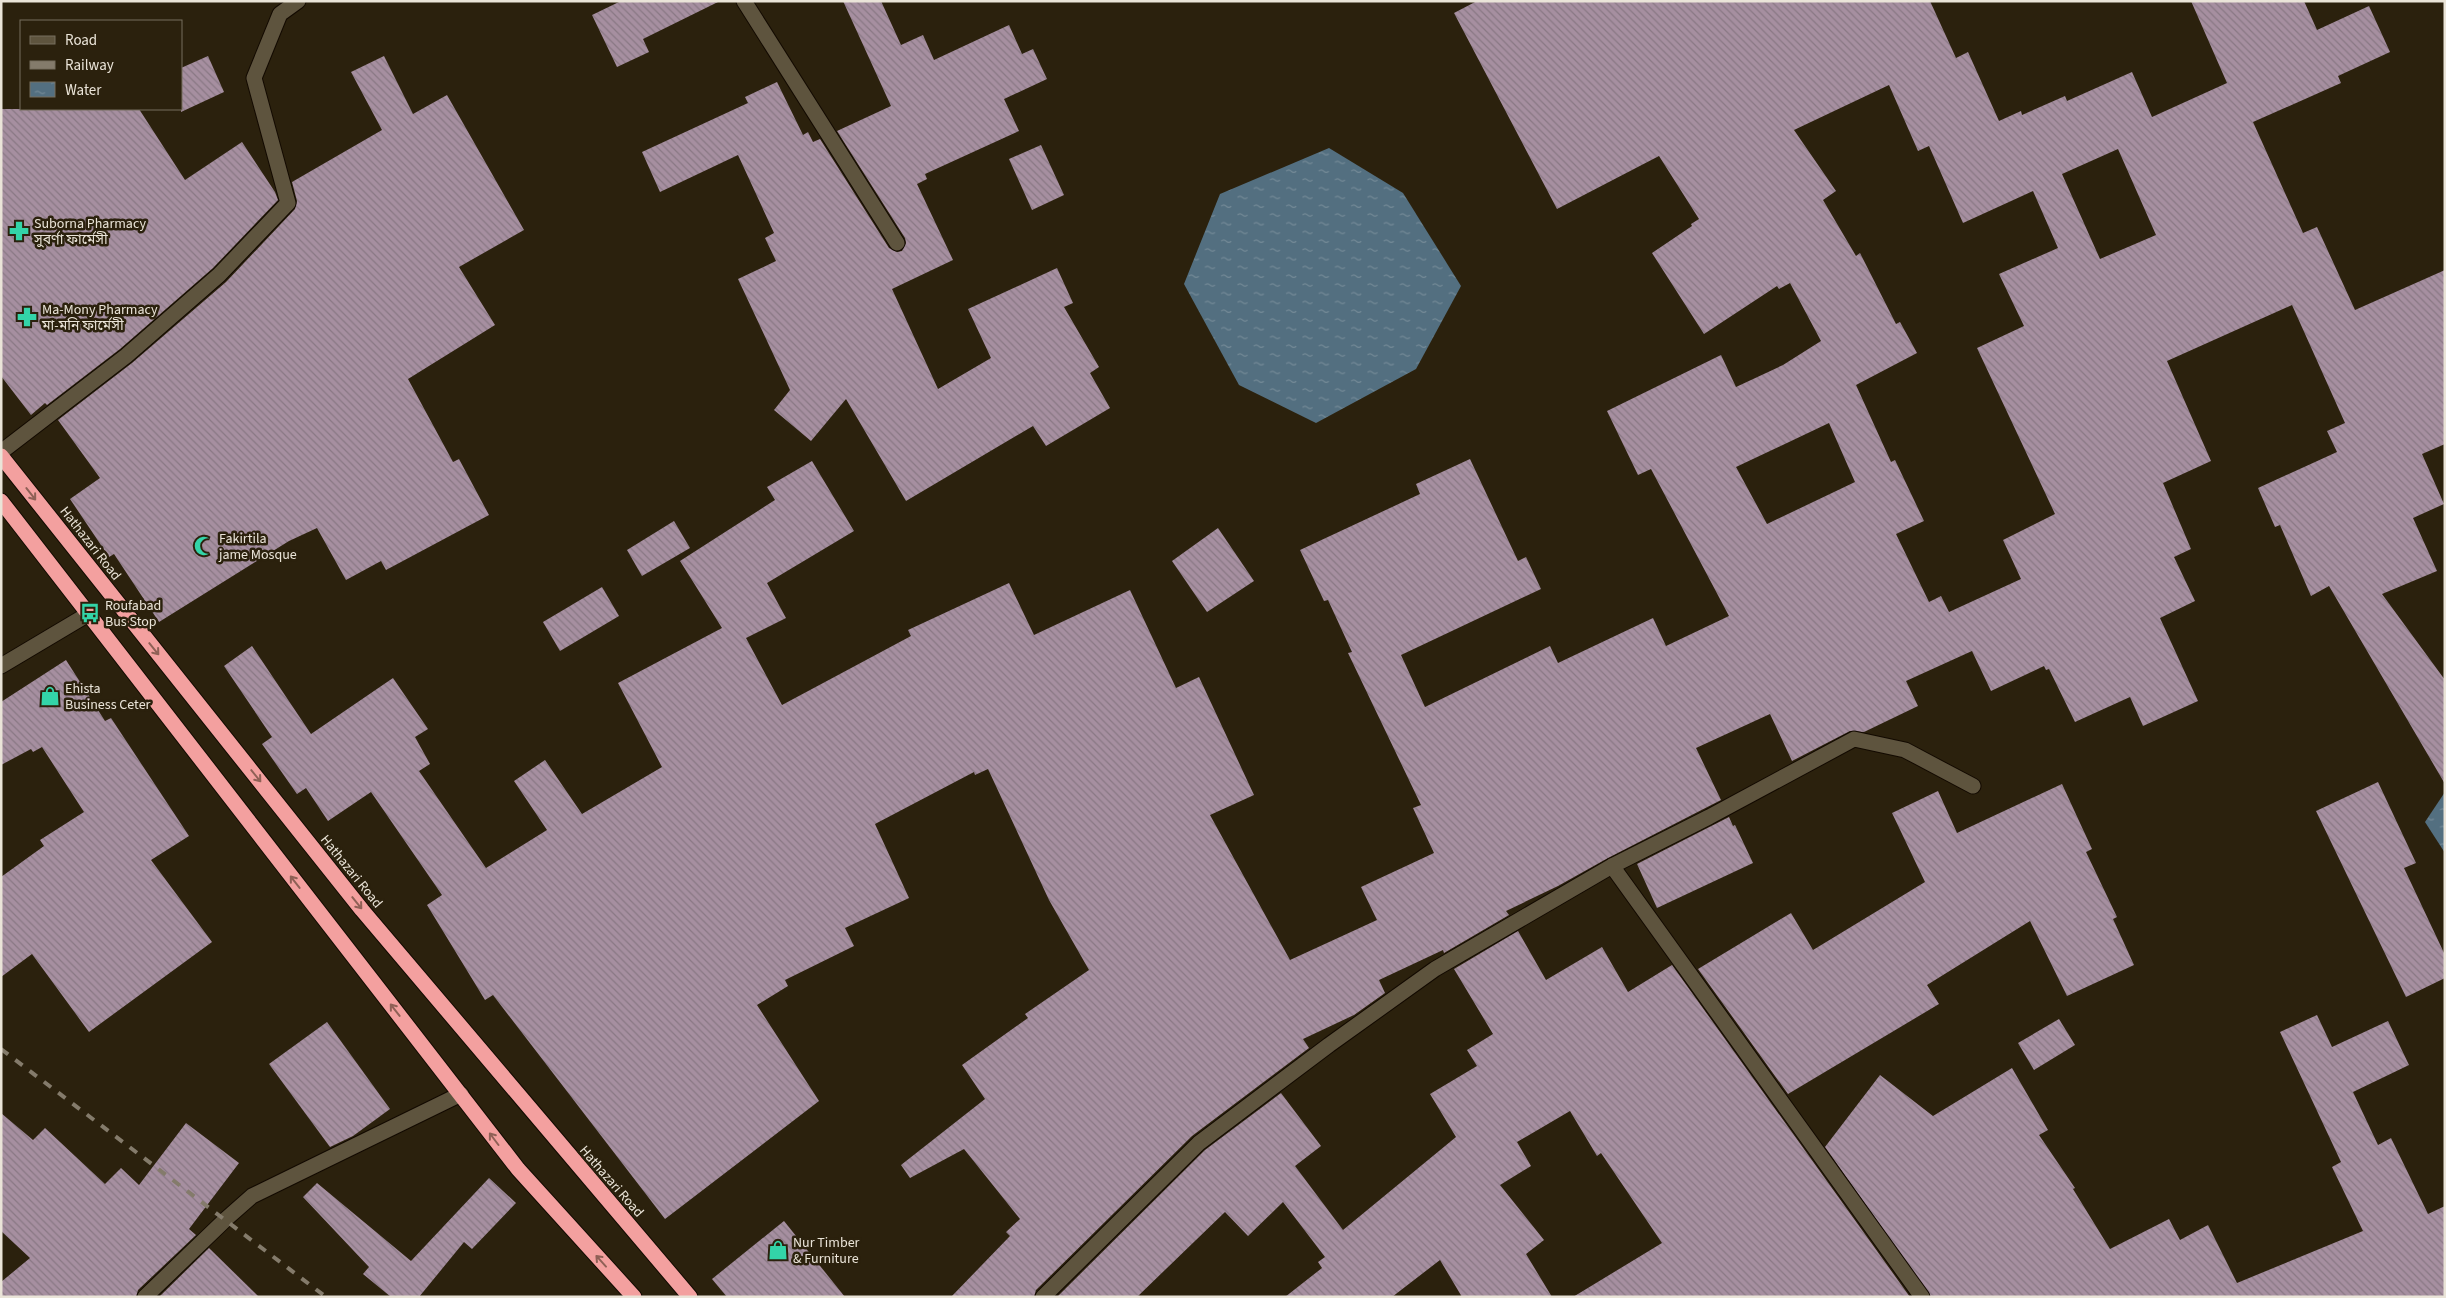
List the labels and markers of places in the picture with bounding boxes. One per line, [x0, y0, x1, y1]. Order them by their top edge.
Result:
place label: Suborna Pharmacy সুবর্ণা ফার্মেসী [33, 214, 146, 250]
pharmacy icon: Suborna Pharmacy সুবর্ণা ফার্মেসী [8, 220, 30, 242]
place label: Ma-Mony Pharmacy মা-মনি ফার্মেসী [41, 300, 158, 336]
pharmacy icon: Ma-Mony Pharmacy মা-মনি ফার্মেসী [16, 306, 38, 328]
place label: Fakirtila jame Mosque [218, 529, 297, 565]
mosque icon: Fakirtila jame Mosque [193, 535, 215, 557]
place label: Roufabad Bus Stop [105, 596, 161, 632]
bus stop icon: Roufabad Bus Stop [79, 602, 101, 624]
place label: Ehista Business Ceter [65, 679, 151, 715]
shop icon: Ehista Business Ceter [39, 685, 61, 707]
place label: Nur Timber & Furniture [793, 1233, 860, 1269]
shop icon: Nur Timber & Furniture [767, 1239, 789, 1261]

